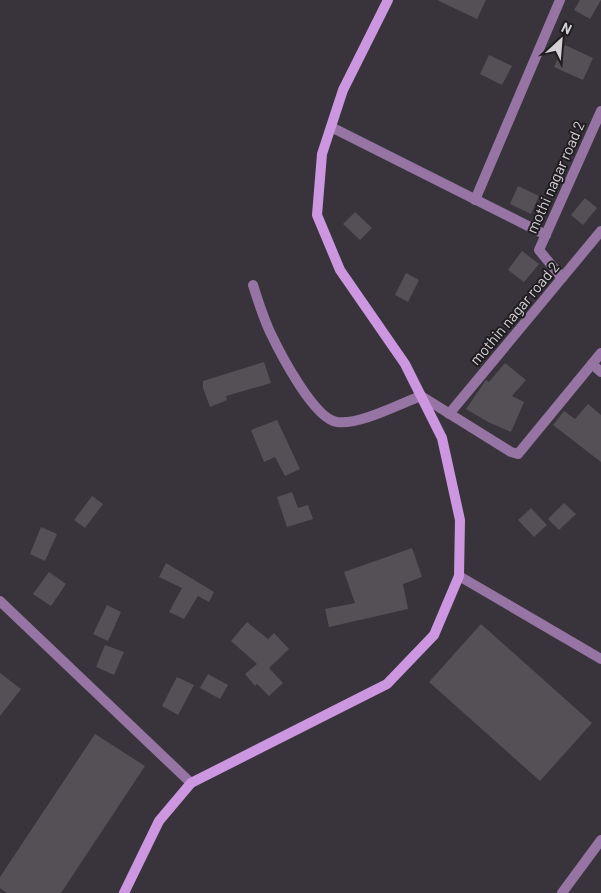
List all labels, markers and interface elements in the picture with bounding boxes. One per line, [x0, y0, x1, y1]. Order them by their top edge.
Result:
north arrow [536, 15, 586, 65]
text: N [559, 18, 575, 38]
street label: mothi nagar road 2 [522, 118, 588, 236]
street label: mothin nagar road 2 [466, 258, 562, 368]

